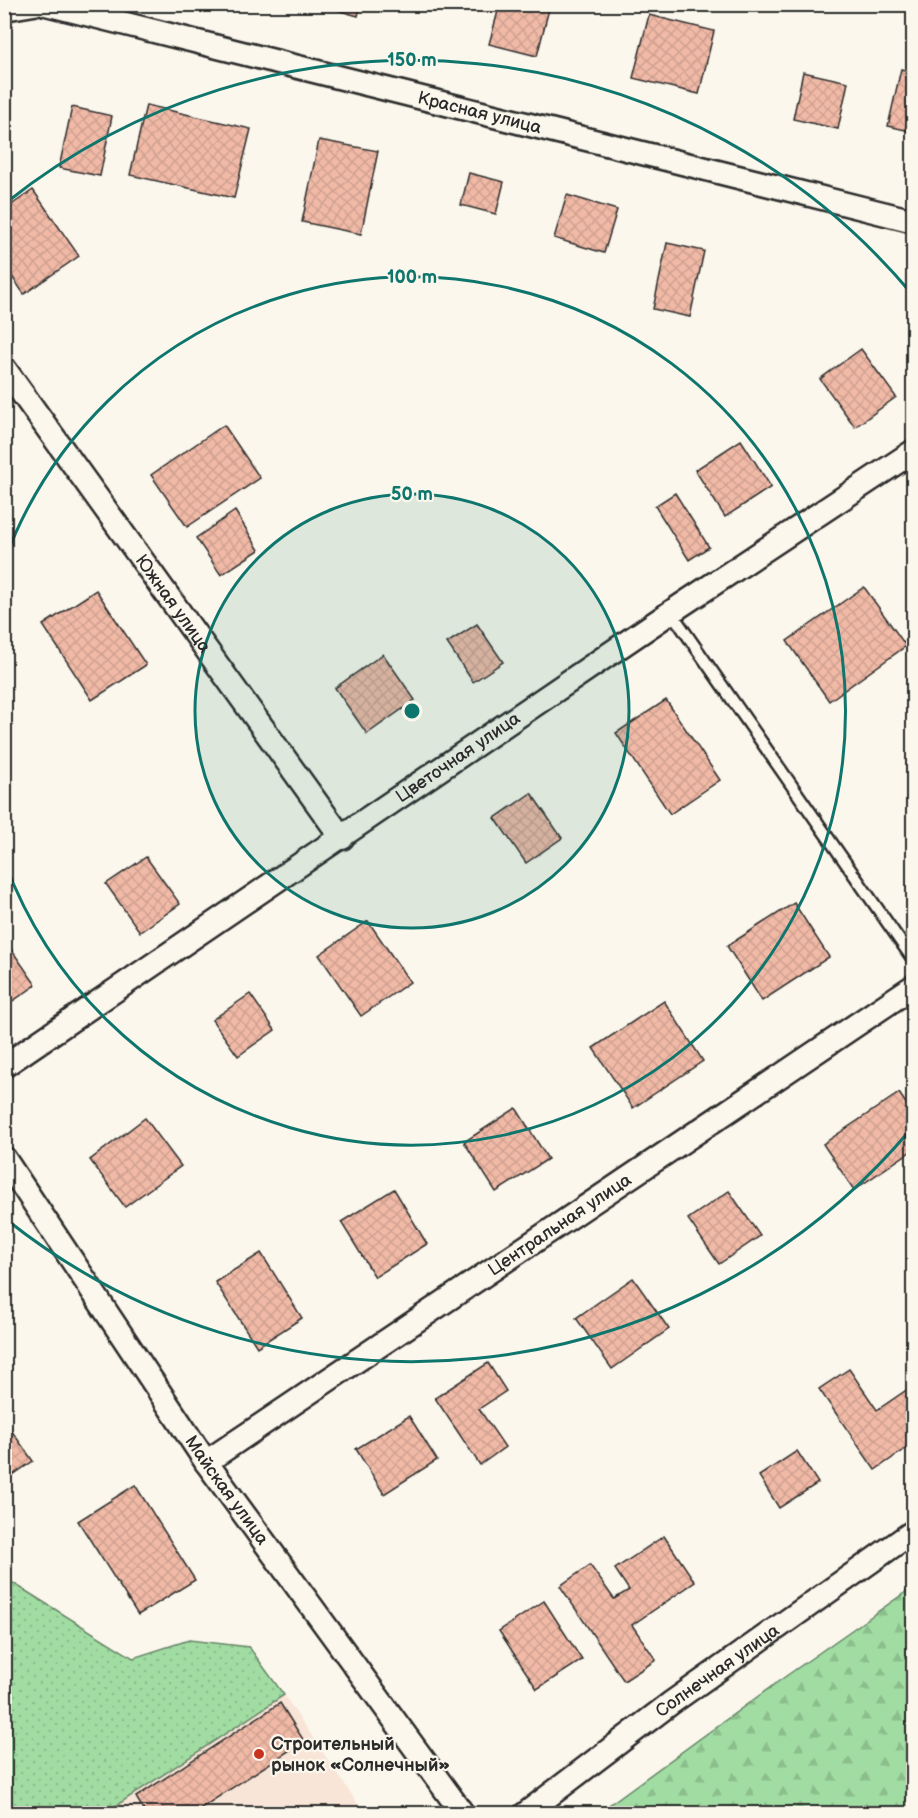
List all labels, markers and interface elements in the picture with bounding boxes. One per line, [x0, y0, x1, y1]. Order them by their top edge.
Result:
text: 150 m [387, 50, 437, 71]
street label: Красная улица [415, 87, 544, 139]
text: 100 m [387, 267, 437, 288]
text: 50 m [391, 484, 433, 505]
street label: Южная улица [131, 551, 215, 657]
centre of rings [402, 701, 422, 721]
street label: Цветочная улица [392, 708, 524, 807]
street label: Центральная улица [484, 1169, 636, 1280]
street label: Майская улица [180, 1432, 273, 1549]
street label: Солнечная улица [652, 1620, 784, 1722]
place label: Строительный рынок «Солнечный» [271, 1734, 450, 1776]
marker: Строительный рынок «Солнечный» [252, 1747, 266, 1761]

